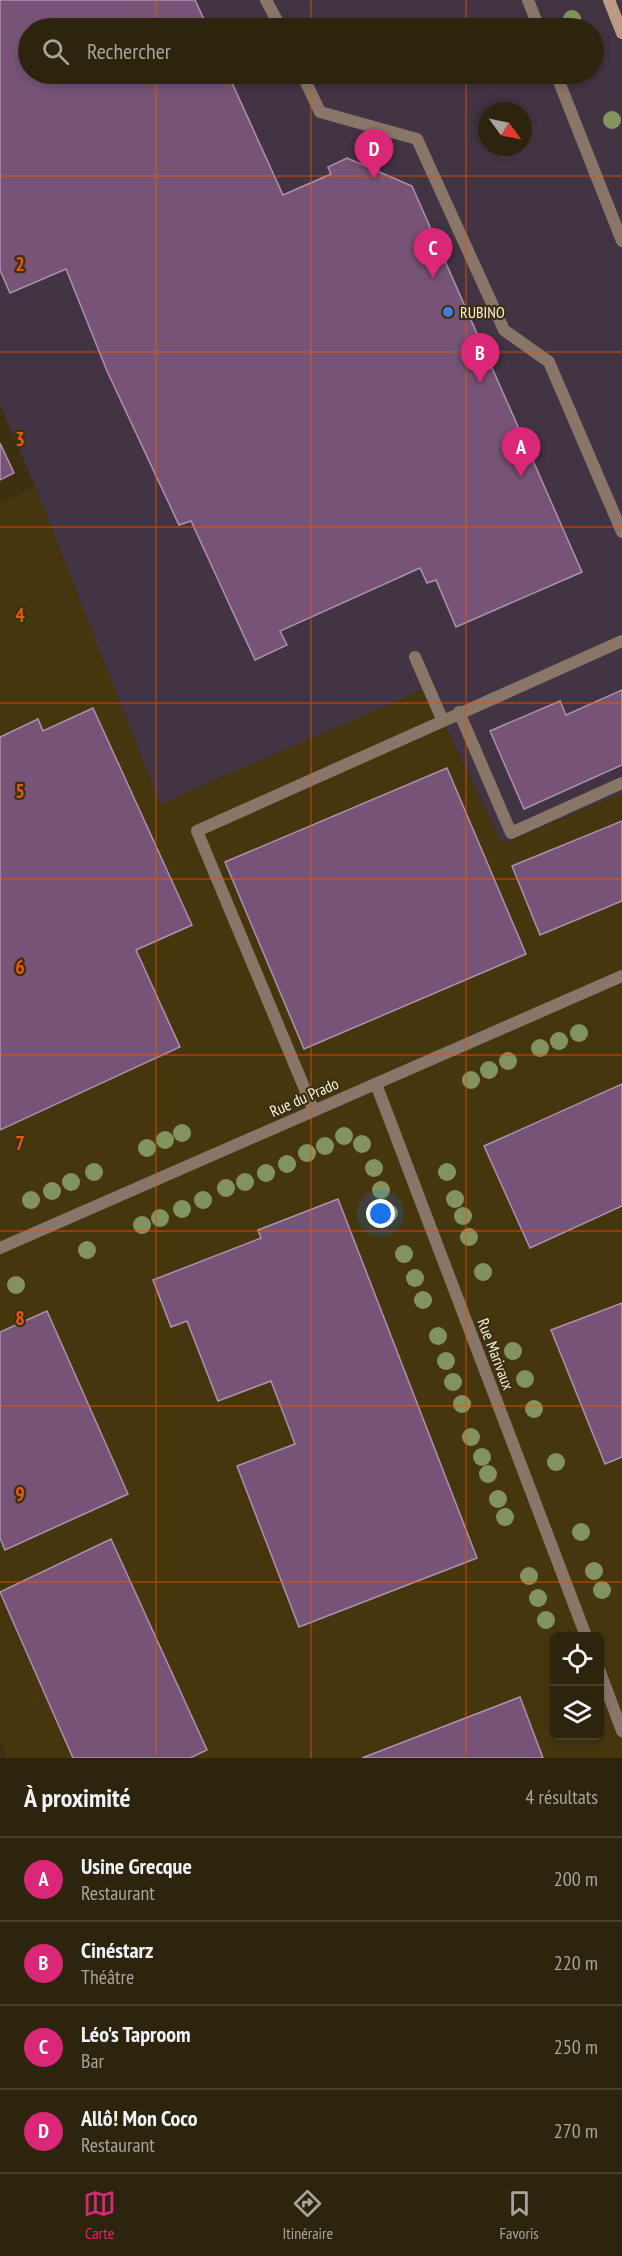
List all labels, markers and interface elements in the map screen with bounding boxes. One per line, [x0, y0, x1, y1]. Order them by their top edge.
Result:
search box [18, 18, 604, 84]
icon: search [39, 35, 72, 68]
text: Rechercher [87, 37, 171, 65]
north arrow [478, 102, 532, 156]
pin: D [354, 130, 394, 179]
pin: C [414, 228, 452, 278]
text: 2 [15, 251, 25, 277]
place label: RUBINO [460, 302, 505, 322]
marker: RUBINO [441, 305, 455, 319]
pin: B [460, 334, 500, 383]
text: 3 [15, 426, 25, 452]
pin: A [502, 428, 540, 477]
text: 4 [15, 602, 25, 628]
text: 5 [15, 778, 25, 804]
text: 6 [15, 954, 25, 980]
street label: Rue du Prado [266, 1073, 342, 1121]
text: 7 [15, 1130, 25, 1156]
your location [366, 1199, 395, 1228]
text: 8 [15, 1305, 25, 1331]
street label: Rue Marivaux [473, 1315, 519, 1393]
text: 9 [15, 1481, 25, 1507]
map controls [550, 1632, 604, 1740]
button: locate [550, 1632, 604, 1686]
button: layers [550, 1686, 604, 1740]
text: À proximité [24, 1781, 131, 1814]
text: 4 résultats [525, 1784, 598, 1810]
text: Usine Grecque [81, 1852, 192, 1880]
text: A [38, 1866, 49, 1892]
text: 200 m [554, 1866, 598, 1892]
text: Restaurant [81, 1880, 155, 1906]
text: Cinéstarz [81, 1936, 153, 1964]
text: B [39, 1950, 48, 1976]
text: 220 m [554, 1950, 598, 1976]
text: Théâtre [81, 1964, 134, 1990]
text: Léo's Taproom [81, 2020, 191, 2048]
text: C [39, 2034, 48, 2060]
text: 250 m [554, 2034, 598, 2060]
text: Bar [81, 2048, 104, 2074]
text: Allô! Mon Coco [81, 2104, 197, 2132]
text: D [38, 2118, 49, 2144]
text: 270 m [554, 2118, 598, 2144]
text: Restaurant [81, 2132, 155, 2158]
tab: Carte [83, 2187, 116, 2243]
tab: Itinéraire [283, 2187, 333, 2243]
tab: Favoris [499, 2187, 539, 2243]

